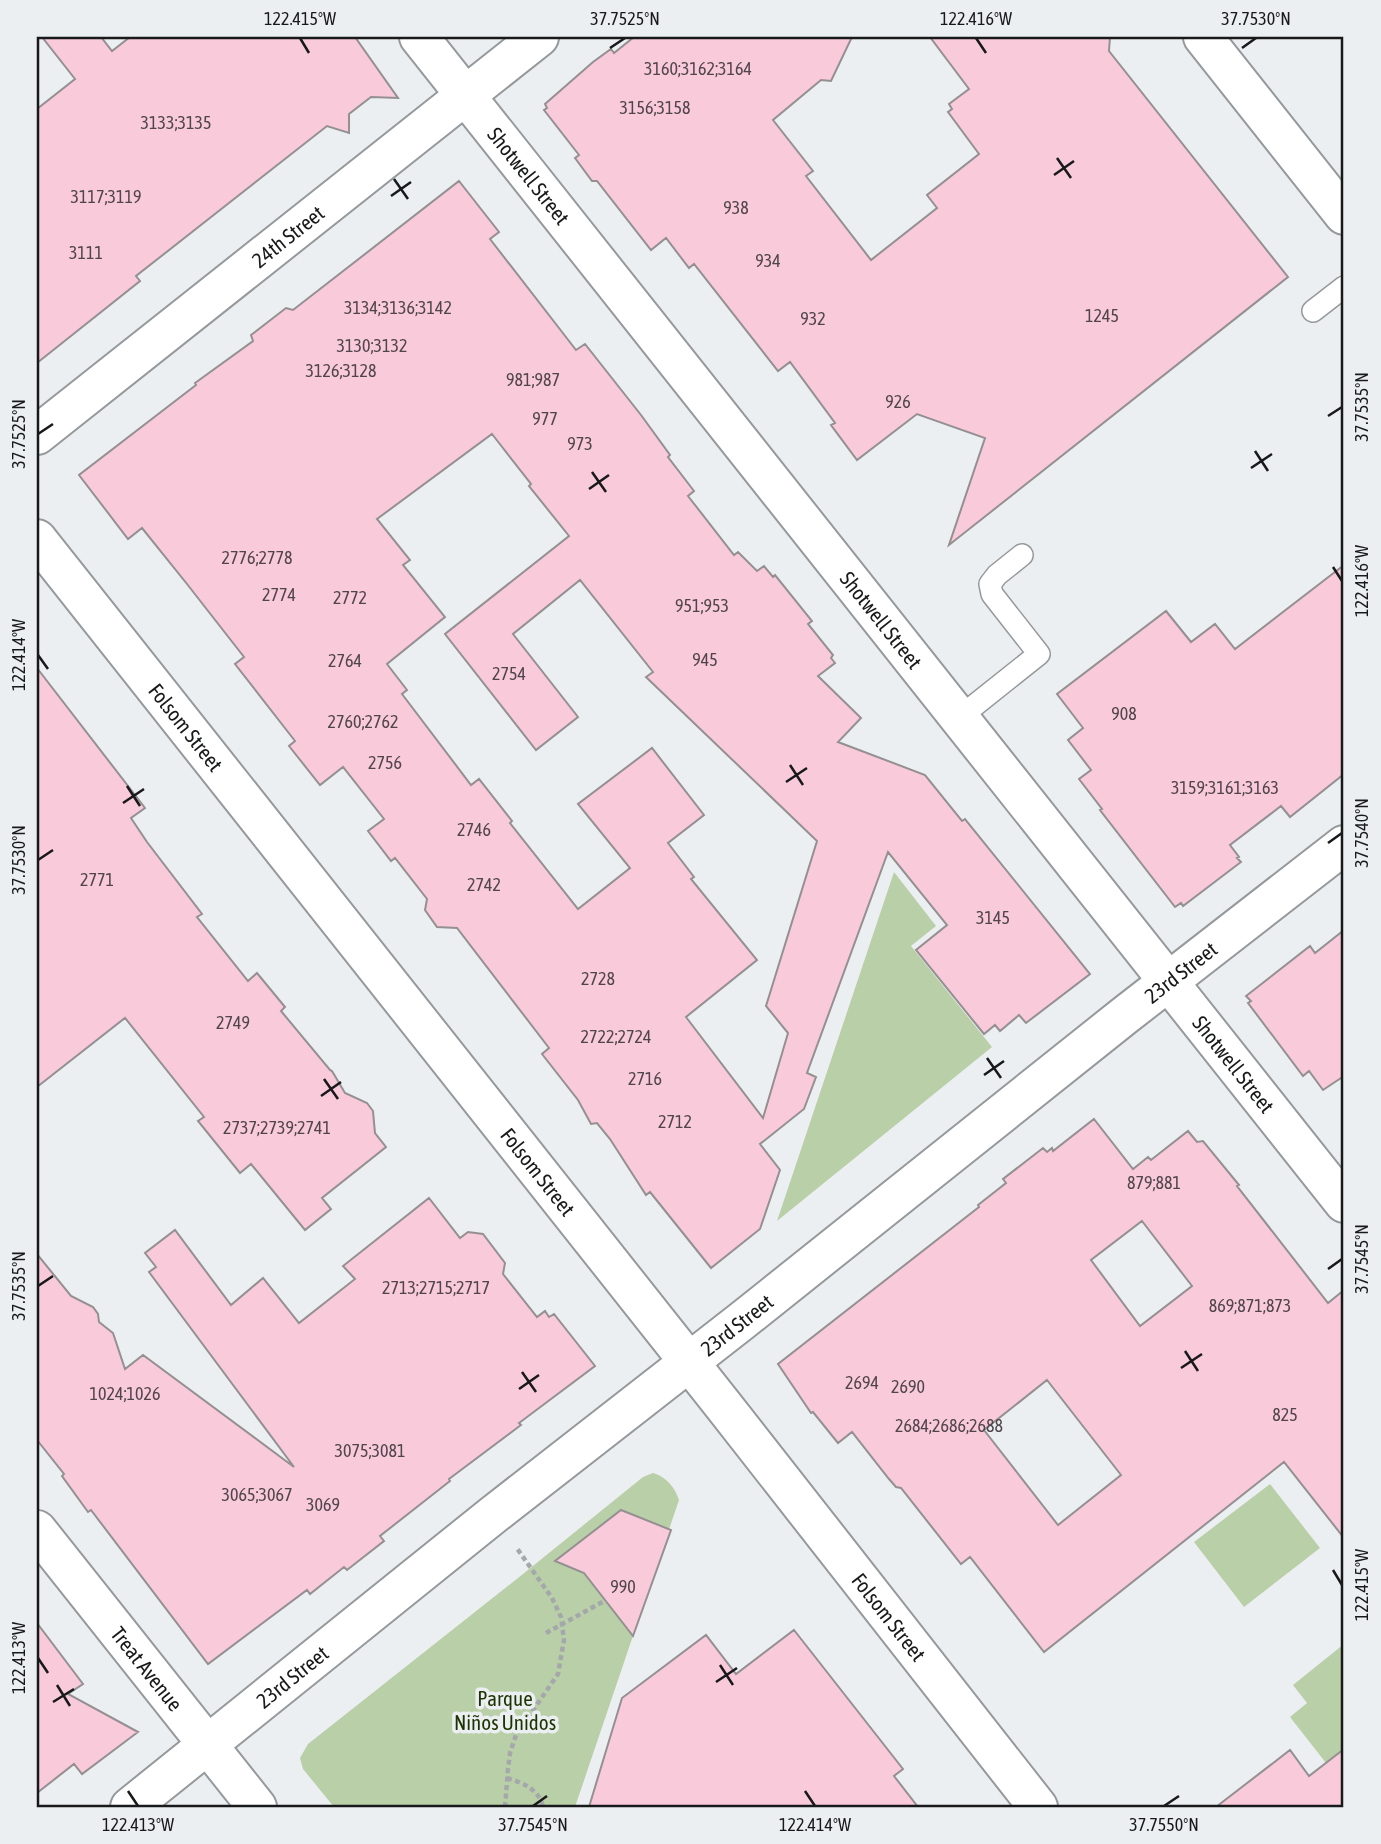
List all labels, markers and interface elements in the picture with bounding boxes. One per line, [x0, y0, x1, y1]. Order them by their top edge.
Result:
text: 122.415°W [264, 8, 336, 29]
text: 37.7525°N [590, 8, 660, 29]
text: 122.416°W [940, 8, 1012, 29]
text: 37.7530°N [1221, 8, 1291, 29]
house number: 3160;3162;3164 [644, 58, 752, 79]
house number: 3156;3158 [620, 97, 690, 118]
house number: 3133;3135 [141, 112, 211, 133]
street label: Shotwell Street [483, 122, 575, 229]
house number: 3117;3119 [71, 186, 141, 207]
house number: 938 [723, 197, 749, 218]
street label: 24th Street [247, 200, 329, 272]
house number: 3111 [69, 242, 103, 263]
house number: 934 [755, 250, 781, 271]
house number: 3134;3136;3142 [344, 297, 452, 318]
house number: 1245 [1085, 305, 1119, 326]
house number: 932 [800, 308, 826, 329]
house number: 3130;3132 [337, 335, 407, 356]
house number: 3126;3128 [306, 360, 376, 381]
house number: 981;987 [506, 369, 560, 390]
text: 37.7535°N [1351, 372, 1372, 442]
house number: 926 [885, 391, 911, 412]
text: 37.7525°N [8, 399, 29, 469]
house number: 977 [532, 408, 558, 429]
house number: 973 [567, 433, 593, 454]
text: 122.416°W [1351, 545, 1372, 617]
house number: 2776;2778 [222, 547, 292, 568]
street label: Shotwell Street [836, 567, 927, 673]
house number: 2774 [262, 584, 296, 605]
house number: 2772 [333, 587, 367, 608]
house number: 951;953 [675, 595, 729, 616]
text: 122.414°W [8, 619, 29, 691]
house number: 945 [692, 649, 718, 670]
house number: 2764 [328, 650, 362, 671]
house number: 2754 [492, 663, 526, 684]
street label: Folsom Street [144, 679, 228, 776]
house number: 908 [1111, 703, 1137, 724]
house number: 2760;2762 [328, 711, 398, 732]
house number: 2756 [368, 752, 402, 773]
house number: 3159;3161;3163 [1171, 777, 1279, 798]
text: 37.7540°N [1351, 798, 1372, 868]
house number: 2746 [457, 819, 491, 840]
text: 37.7530°N [8, 825, 29, 895]
house number: 2771 [80, 869, 114, 890]
house number: 2742 [467, 874, 501, 895]
house number: 3145 [976, 907, 1010, 928]
street label: 23rd Street [1140, 936, 1221, 1008]
house number: 2728 [581, 968, 615, 989]
street label: Shotwell Street [1188, 1011, 1280, 1117]
house number: 2749 [216, 1012, 250, 1033]
house number: 2722;2724 [581, 1026, 651, 1047]
house number: 2716 [628, 1068, 662, 1089]
house number: 2712 [658, 1111, 692, 1132]
house number: 2737;2739;2741 [223, 1117, 331, 1138]
street label: Folsom Street [496, 1123, 580, 1220]
house number: 879;881 [1127, 1172, 1181, 1193]
text: 37.7545°N [1351, 1224, 1372, 1294]
text: 37.7535°N [8, 1251, 29, 1321]
house number: 2713;2715;2717 [382, 1277, 490, 1298]
street label: 23rd Street [696, 1289, 777, 1360]
house number: 869;871;873 [1209, 1295, 1291, 1316]
house number: 2694 [845, 1372, 879, 1393]
house number: 2690 [891, 1376, 925, 1397]
house number: 1024;1026 [90, 1383, 160, 1404]
house number: 825 [1272, 1404, 1298, 1425]
house number: 2684;2686;2688 [895, 1415, 1003, 1436]
house number: 3075;3081 [335, 1440, 405, 1461]
house number: 3065;3067 [222, 1484, 292, 1505]
house number: 3069 [306, 1494, 340, 1515]
text: 122.415°W [1351, 1549, 1372, 1621]
street label: Folsom Street [847, 1568, 931, 1666]
house number: 990 [610, 1576, 636, 1597]
text: 122.413°W [8, 1622, 29, 1694]
street label: Treat Avenue [106, 1622, 188, 1715]
street label: 23rd Street [251, 1641, 333, 1713]
park label: Parque Niños Unidos [454, 1686, 556, 1734]
text: 122.413°W [102, 1814, 174, 1835]
text: 37.7545°N [498, 1814, 568, 1835]
text: 122.414°W [779, 1814, 851, 1835]
text: 37.7550°N [1129, 1814, 1199, 1835]

